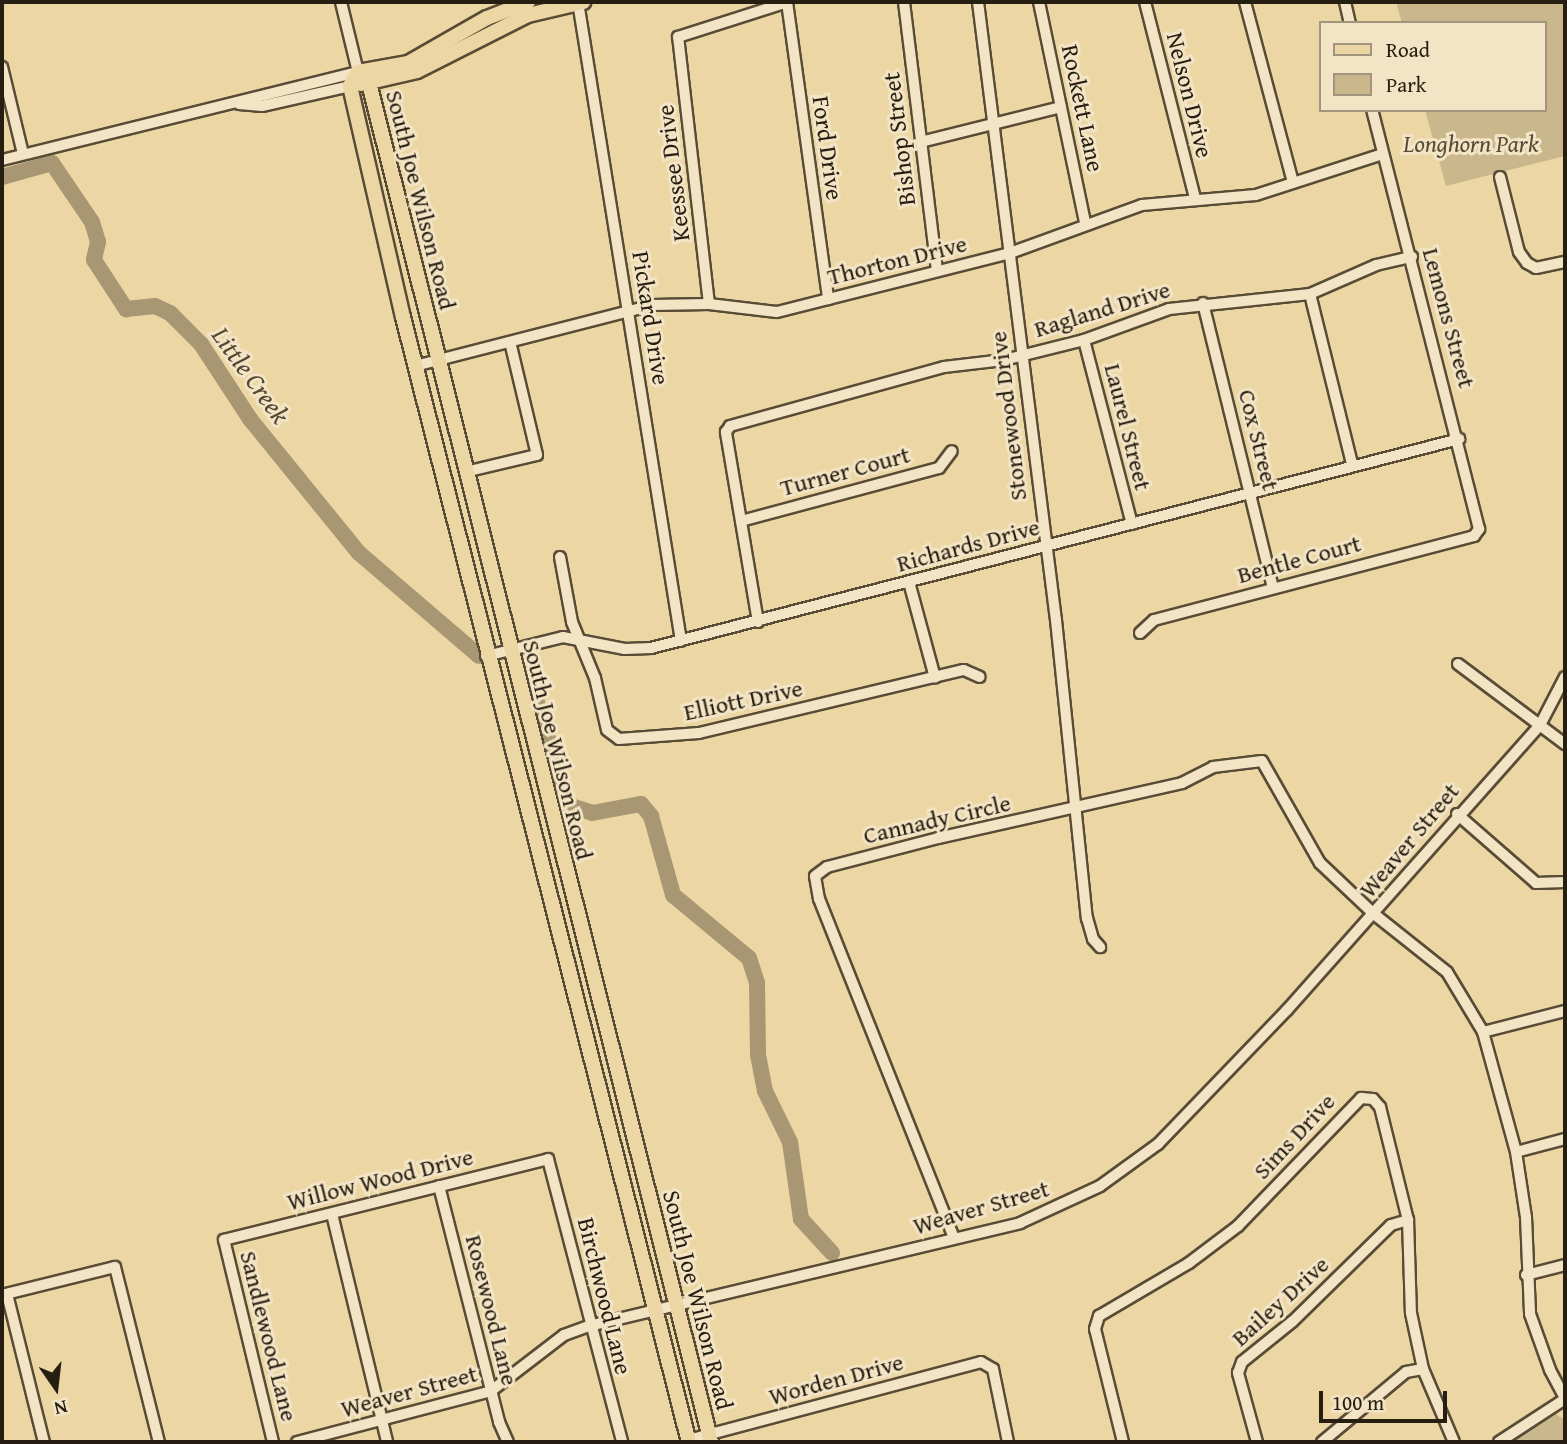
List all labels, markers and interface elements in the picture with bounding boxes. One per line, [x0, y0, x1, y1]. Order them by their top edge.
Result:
legend [1318, 21, 1546, 112]
street label: Nelson Drive [1161, 29, 1219, 161]
text: Road [1386, 34, 1430, 65]
street label: Rockett Lane [1055, 42, 1111, 174]
text: Park [1386, 69, 1427, 100]
street label: Bishop Street [877, 70, 921, 208]
street label: South Joe Wilson Road [380, 87, 462, 313]
street label: Ford Drive [806, 94, 850, 202]
street label: Keessee Drive [650, 103, 696, 243]
park label: Longhorn Park [1403, 130, 1539, 158]
street label: Thorton Drive [824, 229, 970, 291]
street label: Lemons Street [1416, 245, 1482, 391]
street label: Pickard Drive [626, 249, 676, 387]
street label: Ragland Drive [1031, 275, 1173, 343]
water label: Little Creek [205, 321, 297, 429]
street label: Stonewood Drive [983, 330, 1033, 502]
street label: Laurel Street [1098, 361, 1158, 493]
street label: Cox Street [1233, 387, 1285, 493]
street label: Turner Court [777, 440, 913, 502]
street label: Richards Drive [893, 512, 1043, 578]
street label: Bentle Court [1234, 529, 1364, 589]
street label: South Joe Wilson Road [517, 637, 599, 863]
street label: Elliott Drive [681, 673, 805, 727]
street label: Weaver Street [1353, 777, 1465, 903]
street label: Cannady Circle [861, 788, 1013, 850]
street label: Sims Drive [1247, 1087, 1341, 1185]
street label: Willow Wood Drive [284, 1142, 476, 1216]
street label: Weaver Street [910, 1174, 1052, 1240]
street label: South Joe Wilson Road [657, 1187, 739, 1413]
street label: Birchwood Lane [572, 1215, 638, 1377]
street label: Rosewood Lane [459, 1232, 525, 1388]
street label: Sandlewood Lane [234, 1248, 304, 1424]
street label: Bailey Drive [1225, 1250, 1335, 1352]
street label: Worden Drive [766, 1347, 906, 1411]
north arrow [21, 1353, 91, 1423]
street label: Weaver Street [338, 1359, 480, 1423]
scale bar [1322, 1378, 1450, 1422]
text: 100 m [1332, 1387, 1384, 1418]
text: N [52, 1393, 71, 1423]

